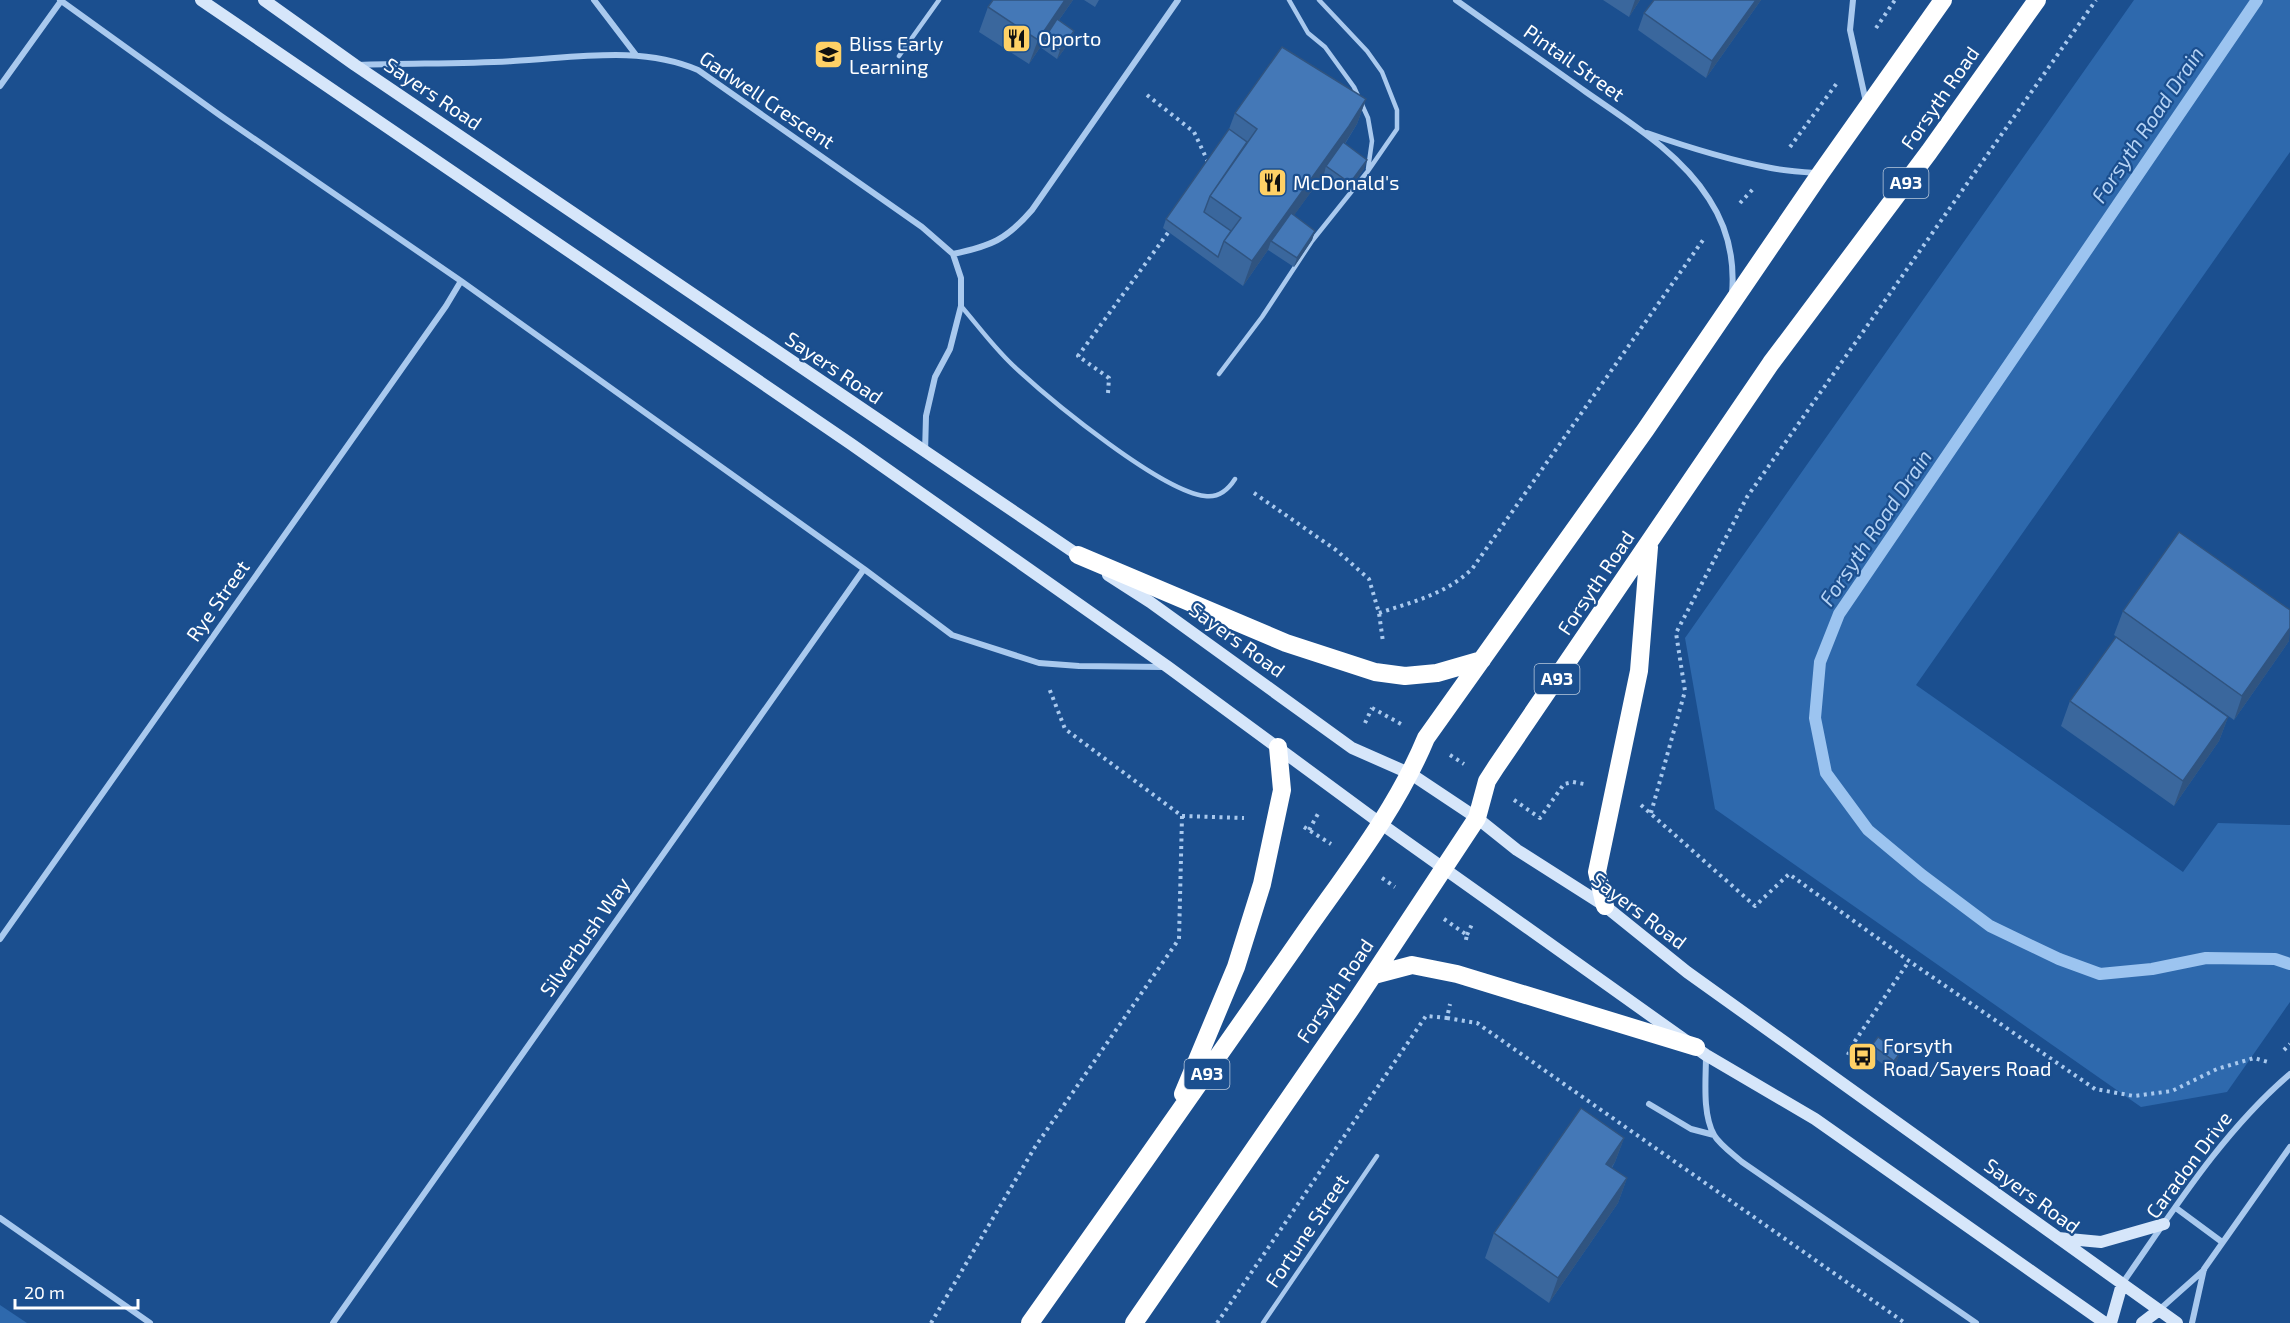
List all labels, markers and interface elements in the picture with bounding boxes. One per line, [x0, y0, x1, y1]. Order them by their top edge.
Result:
street label: Pintail Street [1520, 19, 1630, 106]
restaurant icon: Oporto [1001, 23, 1033, 55]
place label: Oporto [1038, 26, 1101, 50]
place label: Bliss Early Learning [849, 31, 944, 78]
school or university icon: Bliss Early Learning [812, 39, 844, 71]
street label: Forsyth Road [1895, 41, 1984, 154]
water label: Forsyth Road Drain [2085, 41, 2209, 207]
street label: Gadwell Crescent [695, 45, 840, 153]
street label: Sayers Road [380, 52, 487, 134]
restaurant icon: McDonald's [1256, 167, 1288, 199]
road number: A93 [1884, 168, 1928, 198]
place label: McDonald's [1293, 170, 1399, 194]
street label: Sayers Road [781, 326, 888, 408]
water label: Forsyth Road Drain [1813, 444, 1937, 610]
street label: Forsyth Road [1552, 526, 1639, 639]
street label: Rye Street [181, 555, 254, 646]
street label: Sayers Road [1185, 597, 1290, 682]
road number: A93 [1534, 664, 1580, 694]
street label: Sayers Road [1588, 867, 1692, 954]
street label: Silverbush Way [534, 872, 634, 1001]
street label: Forsyth Road [1291, 934, 1378, 1047]
place label: Forsyth Road/Sayers Road [1883, 1033, 2052, 1080]
bus stop icon: Forsyth Road/Sayers Road [1846, 1041, 1878, 1073]
road number: A93 [1184, 1059, 1230, 1089]
street label: Caradon Drive [2140, 1106, 2236, 1223]
street label: Sayers Road [1980, 1153, 2085, 1238]
street label: Fortune Street [1260, 1169, 1353, 1292]
scale bar [15, 1272, 138, 1310]
text: 20 m [24, 1281, 65, 1303]

